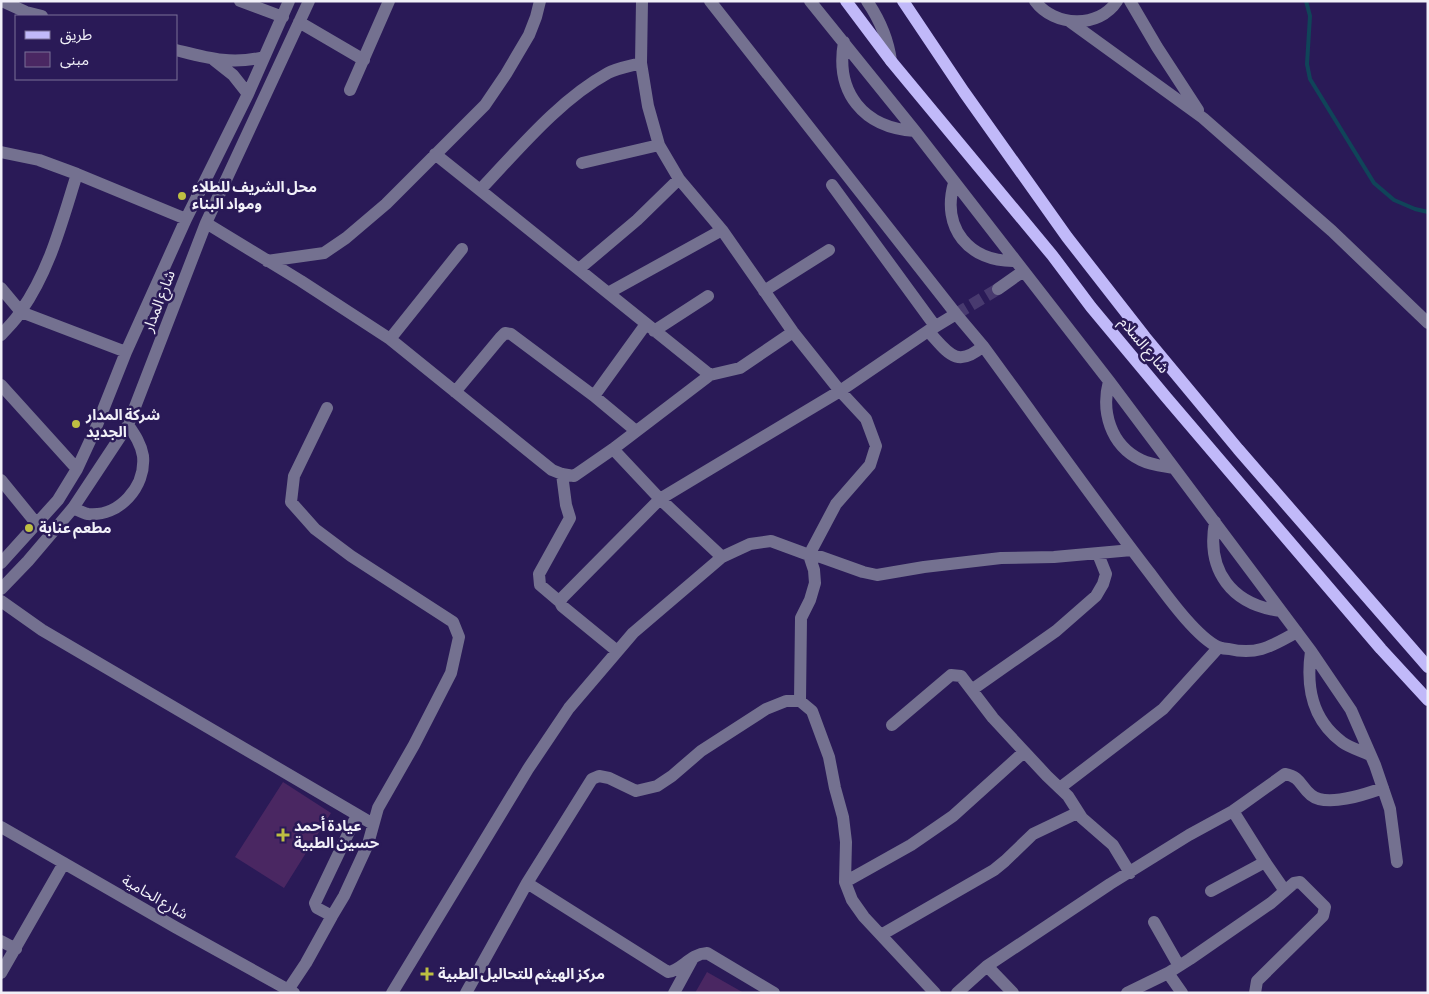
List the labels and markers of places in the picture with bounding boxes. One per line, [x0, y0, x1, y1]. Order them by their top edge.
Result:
place label: محل الشريف للطلاء ومواد البناء [192, 178, 317, 213]
marker: محل الشريف للطلاء ومواد البناء [176, 190, 188, 202]
place label: شركة المدار الجديد [85, 406, 160, 440]
marker: شركة المدار الجديد [70, 418, 82, 430]
place label: مطعم عنابة [39, 519, 111, 539]
marker: مطعم عنابة [23, 522, 35, 534]
place label: عيادة أحمد حسين الطبية [294, 816, 380, 852]
marker: عيادة أحمد حسين الطبية [276, 828, 290, 842]
place label: مركز الهيثم للتحاليل الطبية [438, 965, 605, 985]
marker: مركز الهيثم للتحاليل الطبية [420, 967, 434, 981]

